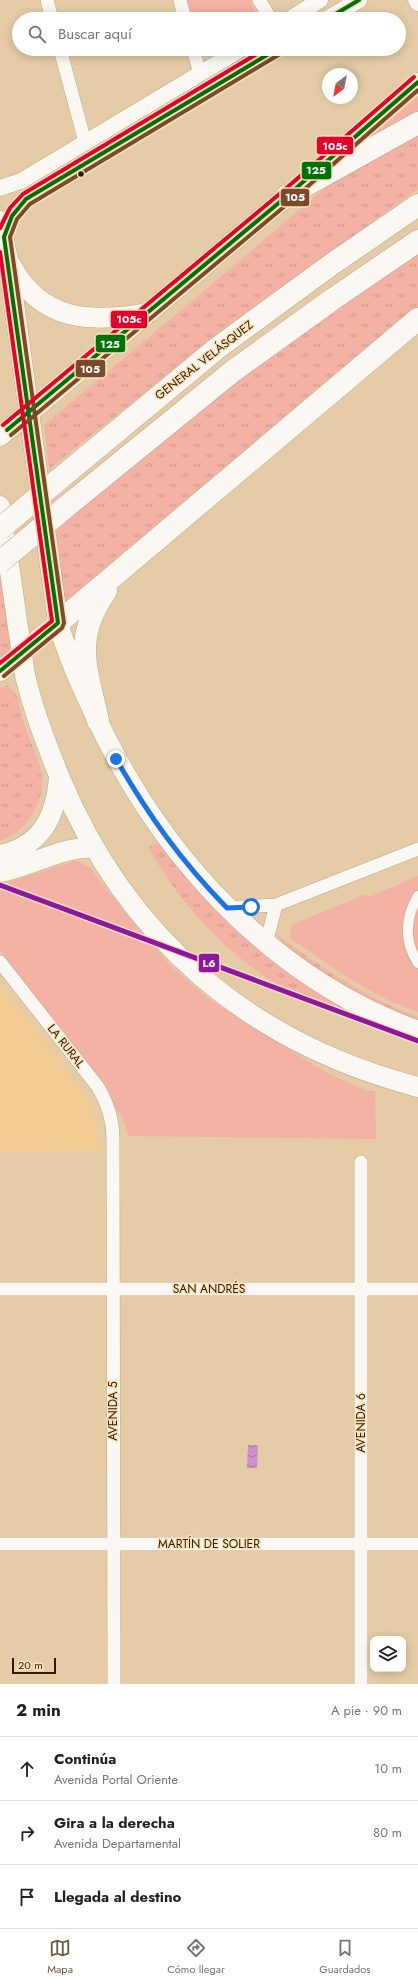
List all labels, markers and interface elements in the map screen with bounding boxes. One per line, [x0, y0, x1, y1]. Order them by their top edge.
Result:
search box [12, 12, 406, 56]
icon: search [26, 23, 48, 45]
text: Buscar aquí [58, 23, 132, 45]
north arrow [322, 68, 358, 104]
line badge: 105c [316, 136, 354, 155]
text: 105c [322, 138, 348, 154]
line badge: 125 [301, 161, 332, 180]
text: 125 [306, 162, 326, 178]
unlabelled marker [76, 169, 86, 179]
line badge: 105 [280, 188, 310, 207]
text: 105 [285, 189, 305, 205]
line badge: 105c [110, 310, 148, 329]
text: 105c [116, 311, 142, 327]
street label: GENERAL VELÁSQUEZ [151, 316, 257, 404]
line badge: 125 [95, 334, 126, 353]
text: 125 [100, 336, 120, 352]
line badge: 105 [75, 359, 106, 378]
text: 105 [80, 361, 100, 377]
route end [107, 750, 125, 768]
route start [242, 898, 260, 916]
line badge: L6 [198, 953, 220, 973]
text: L6 [202, 955, 216, 971]
street label: LA RURAL [43, 1020, 89, 1072]
street label: SAN ANDRÉS [173, 1280, 246, 1298]
street label: AVENIDA 5 [104, 1381, 122, 1441]
street label: AVENIDA 6 [352, 1393, 370, 1453]
street label: MARTÍN DE SOLIER [158, 1535, 260, 1553]
map controls [370, 1636, 406, 1672]
button: layers [370, 1636, 406, 1672]
scale bar [12, 1656, 56, 1675]
text: 20 m [18, 1657, 43, 1673]
text: 2 min [16, 1698, 61, 1722]
text: A pie · 90 m [331, 1701, 402, 1720]
text: Continúa [54, 1748, 116, 1770]
icon: ahead [16, 1758, 38, 1780]
text: 10 m [374, 1759, 402, 1778]
text: Avenida Portal Oriente [54, 1770, 178, 1789]
text: Gira a la derecha [54, 1812, 175, 1834]
icon: right [16, 1822, 38, 1844]
text: 80 m [373, 1823, 402, 1842]
text: Avenida Departamental [54, 1834, 181, 1853]
icon: arrive [16, 1886, 38, 1908]
text: Llegada al destino [54, 1886, 181, 1908]
tab: Mapa [47, 1937, 73, 1977]
tab: Cómo llegar [167, 1937, 225, 1977]
tab: Guardados [319, 1937, 371, 1977]

